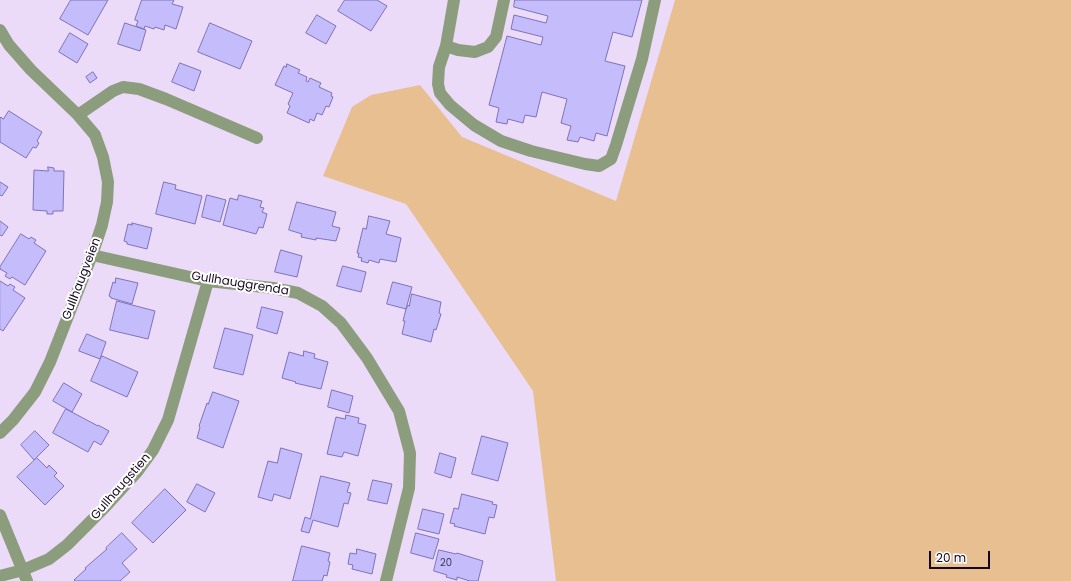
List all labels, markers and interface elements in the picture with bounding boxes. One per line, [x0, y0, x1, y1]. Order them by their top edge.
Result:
street label: Gullhaugveien [60, 236, 104, 322]
street label: Gullhauggrenda [190, 269, 290, 299]
street label: Gullhaugstien [88, 451, 154, 523]
scale bar [931, 543, 992, 569]
text: 20 m [936, 549, 966, 566]
house number: 20 [440, 557, 452, 569]

